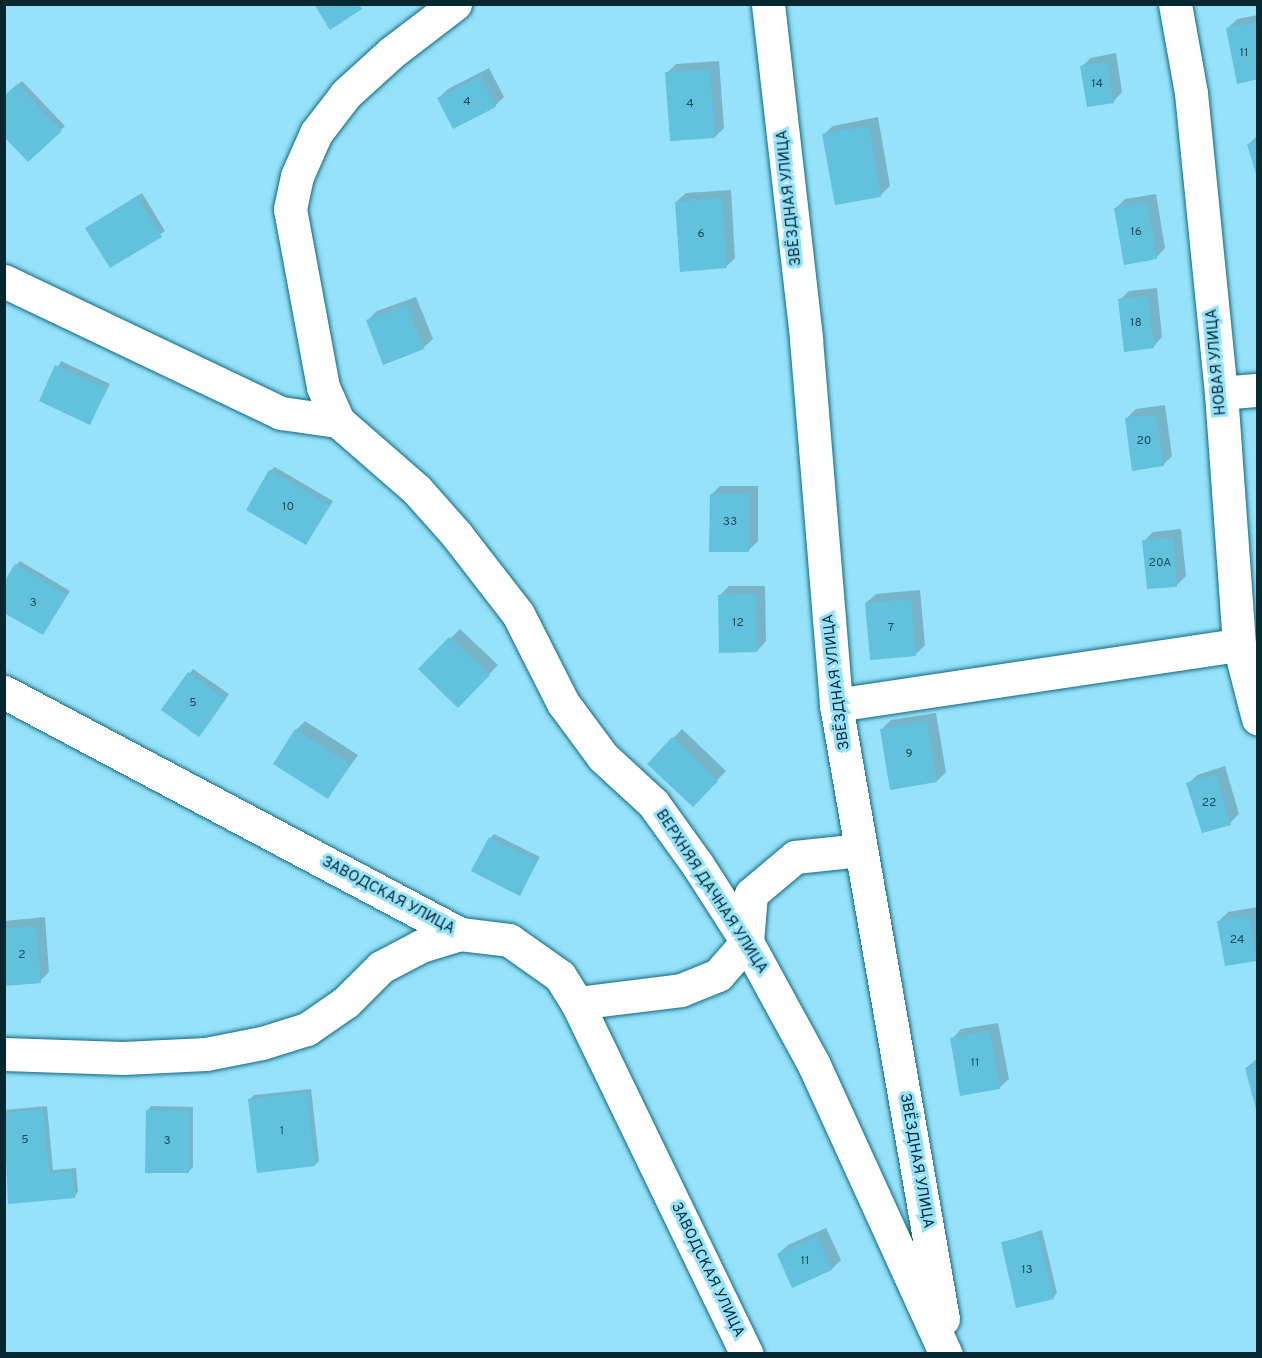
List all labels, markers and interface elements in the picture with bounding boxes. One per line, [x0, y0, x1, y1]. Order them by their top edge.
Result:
house number: 11 [1240, 47, 1248, 61]
house number: 14 [1091, 78, 1103, 92]
house number: 4 [463, 96, 471, 110]
house number: 4 [686, 98, 694, 112]
street label: ЗВЁЗДНАЯ УЛИЦА [774, 129, 806, 267]
house number: 16 [1130, 226, 1142, 240]
house number: 6 [697, 228, 705, 242]
street label: НОВАЯ УЛИЦА [1203, 308, 1231, 416]
house number: 18 [1130, 317, 1142, 331]
house number: 20 [1136, 435, 1152, 449]
house number: 10 [282, 501, 294, 515]
house number: 33 [723, 516, 737, 530]
house number: 20А [1149, 557, 1171, 571]
house number: 3 [29, 597, 37, 611]
street label: ЗВЁЗДНАЯ УЛИЦА [820, 613, 854, 751]
house number: 12 [732, 617, 744, 631]
house number: 7 [888, 622, 894, 636]
house number: 5 [189, 697, 197, 711]
house number: 9 [905, 748, 913, 762]
house number: 22 [1202, 797, 1216, 811]
street label: ВЕРХНЯЯ ДАЧНАЯ УЛИЦА [651, 807, 771, 977]
street label: ЗАВОДСКАЯ УЛИЦА [318, 853, 458, 939]
house number: 24 [1230, 934, 1244, 948]
house number: 2 [18, 949, 26, 963]
house number: 11 [971, 1057, 979, 1071]
street label: ЗВЁЗДНАЯ УЛИЦА [895, 1092, 937, 1230]
house number: 1 [280, 1125, 284, 1139]
house number: 5 [21, 1134, 29, 1148]
house number: 3 [163, 1135, 171, 1149]
street label: ЗАВОДСКАЯ УЛИЦА [666, 1200, 748, 1340]
house number: 11 [801, 1255, 809, 1269]
house number: 13 [1021, 1264, 1033, 1278]

